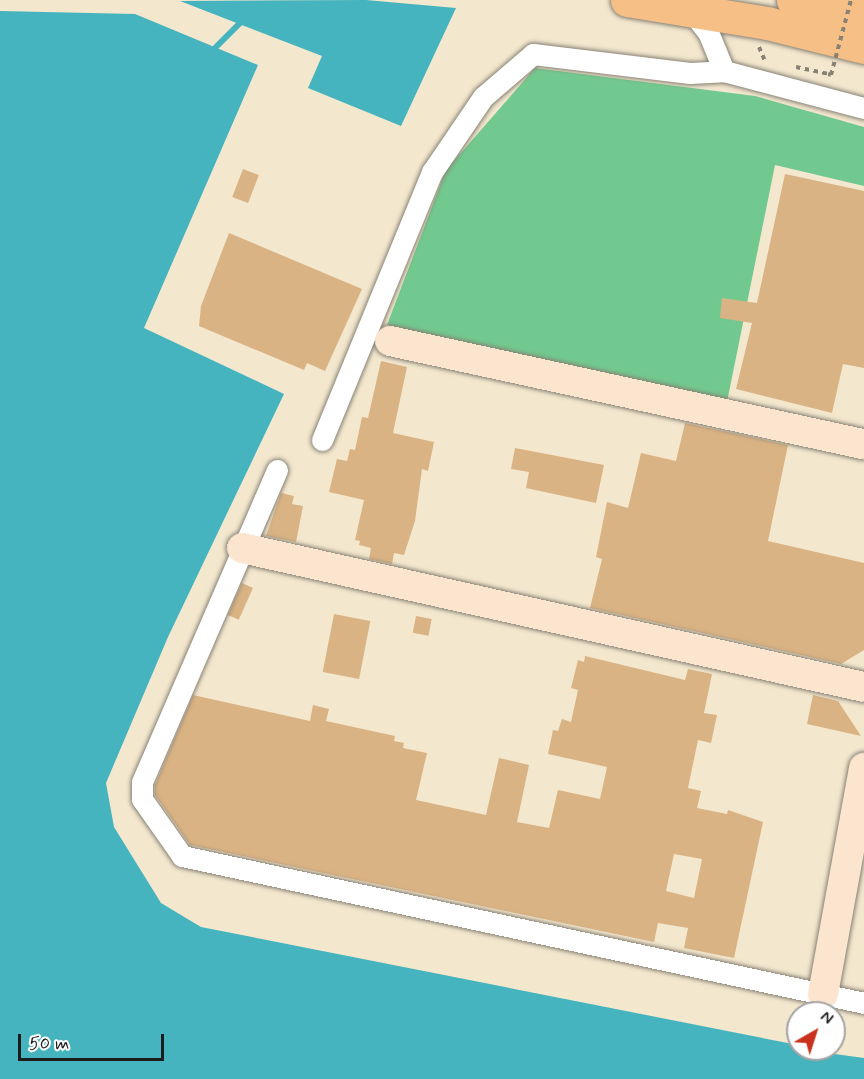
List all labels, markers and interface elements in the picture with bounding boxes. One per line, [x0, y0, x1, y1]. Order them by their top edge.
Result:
north arrow [786, 1001, 846, 1061]
text: N [816, 1007, 837, 1030]
scale bar [21, 1022, 166, 1060]
text: 50 m [29, 1032, 69, 1056]

